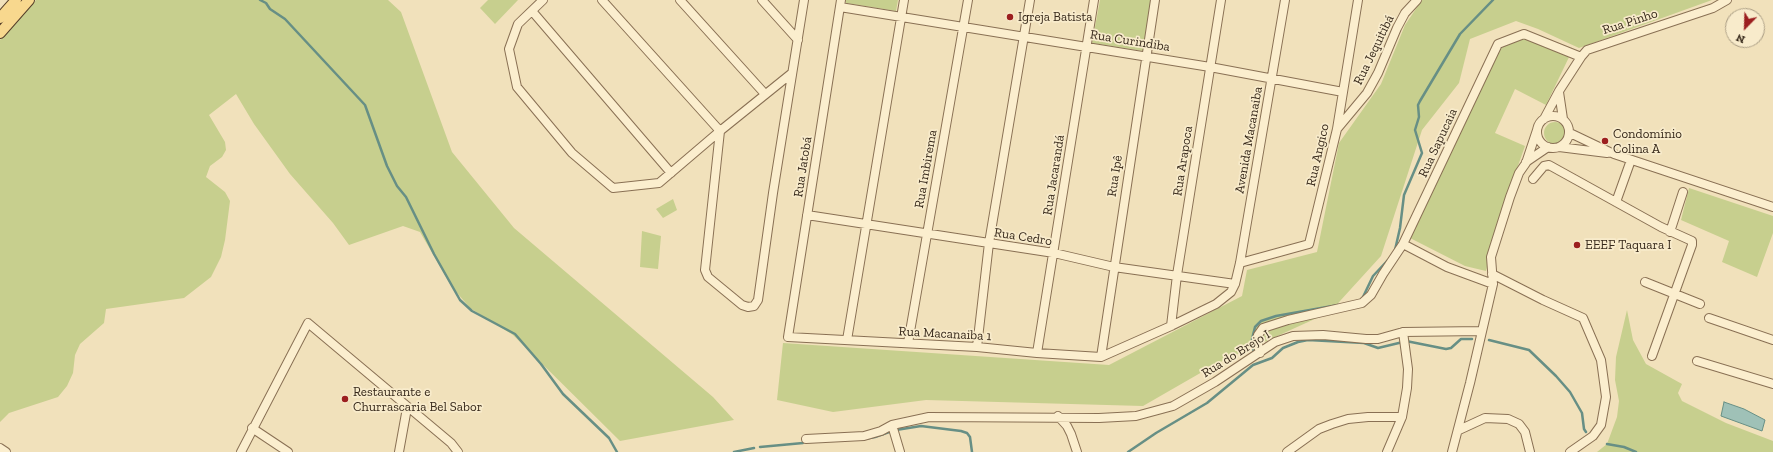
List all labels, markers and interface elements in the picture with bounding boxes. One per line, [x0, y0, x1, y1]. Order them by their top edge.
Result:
street label: Rua Pinho [1600, 6, 1660, 38]
north arrow [1725, 8, 1765, 48]
place label: Igreja Batista [1018, 9, 1092, 25]
marker: Igreja Batista [1005, 12, 1015, 22]
street label: Rua Jequitibá [1350, 13, 1398, 87]
street label: Rua Curindiba [1089, 27, 1171, 55]
text: N [1734, 31, 1747, 46]
street label: Avenida Macanaiba [1232, 85, 1266, 195]
street label: Rua Sapucaia [1415, 106, 1461, 180]
street label: Rua Angico [1303, 122, 1333, 188]
street label: Rua Arapoca [1170, 125, 1196, 197]
place label: Condomínio Colina A [1613, 126, 1682, 157]
street label: Rua Imbirema [911, 128, 941, 210]
street label: Rua Jacarandá [1040, 134, 1068, 216]
street label: Rua Jatobá [791, 136, 815, 198]
marker: Condomínio Colina A [1600, 136, 1610, 146]
street label: Rua Ipê [1104, 154, 1126, 198]
street label: Rua Cedro [993, 225, 1053, 249]
place label: EEEF Taquara I [1585, 237, 1671, 253]
marker: EEEF Taquara I [1572, 240, 1582, 250]
street label: Rua Macanaiba 1 [898, 324, 992, 344]
street label: Rua do Brejo I [1199, 327, 1273, 381]
place label: Restaurante e Churrascaria Bel Sabor [353, 384, 482, 415]
marker: Restaurante e Churrascaria Bel Sabor [340, 394, 350, 404]

